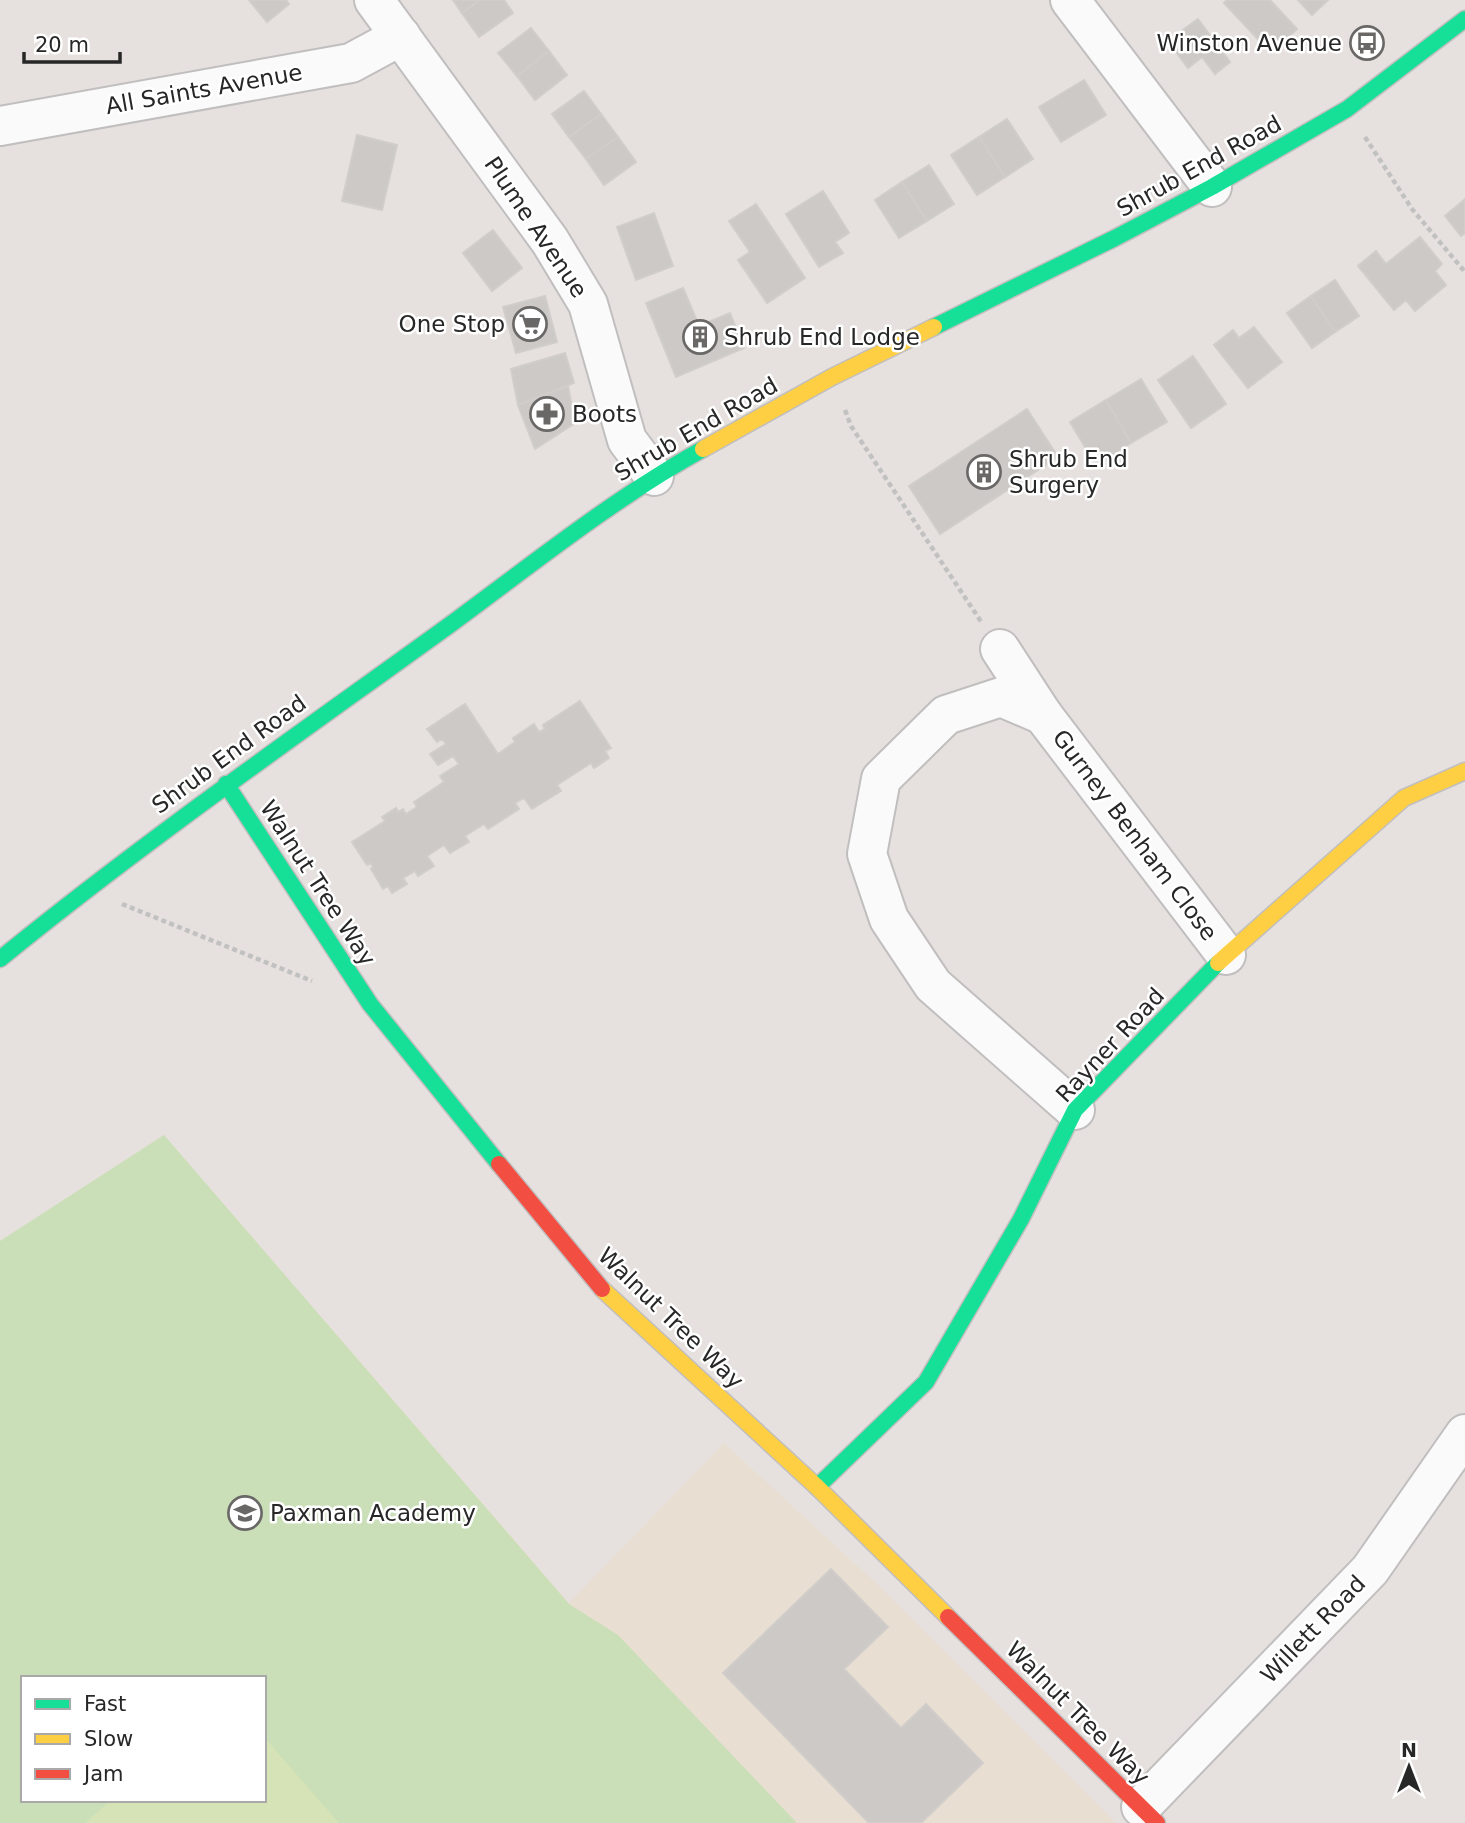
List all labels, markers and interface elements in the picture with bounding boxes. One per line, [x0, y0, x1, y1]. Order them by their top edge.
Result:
scale bar [24, 21, 121, 65]
bus stop icon: Winston Avenue [1348, 24, 1386, 62]
place label: Winston Avenue [1156, 30, 1342, 56]
text: 20 m [35, 33, 89, 57]
street label: All Saints Avenue [104, 59, 304, 119]
street label: Shrub End Road [1112, 110, 1286, 222]
street label: Plume Avenue [479, 152, 593, 302]
supermarket icon: One Stop [511, 305, 549, 343]
place label: One Stop [399, 311, 505, 337]
building icon: Shrub End Lodge [681, 318, 719, 356]
place label: Shrub End Lodge [724, 324, 920, 350]
street label: Shrub End Road [610, 372, 782, 486]
pharmacy icon: Boots [528, 395, 566, 433]
place label: Boots [572, 401, 637, 427]
place label: Shrub End Surgery [1009, 446, 1128, 498]
building icon: Shrub End Surgery [965, 453, 1003, 491]
street label: Shrub End Road [147, 689, 311, 819]
street label: Gurney Benham Close [1047, 725, 1223, 945]
street label: Walnut Tree Way [255, 796, 381, 970]
street label: Rayner Road [1051, 983, 1169, 1107]
street label: Walnut Tree Way [593, 1242, 749, 1394]
school or university icon: Paxman Academy [226, 1494, 264, 1532]
place label: Paxman Academy [270, 1500, 476, 1526]
street label: Willett Road [1256, 1570, 1370, 1688]
street label: Walnut Tree Way [1001, 1636, 1155, 1790]
legend [21, 1676, 266, 1802]
text: Fast [84, 1692, 126, 1716]
text: Slow [84, 1727, 133, 1751]
north arrow [1374, 1732, 1444, 1802]
text: N [1401, 1739, 1417, 1761]
text: Jam [82, 1762, 124, 1786]

